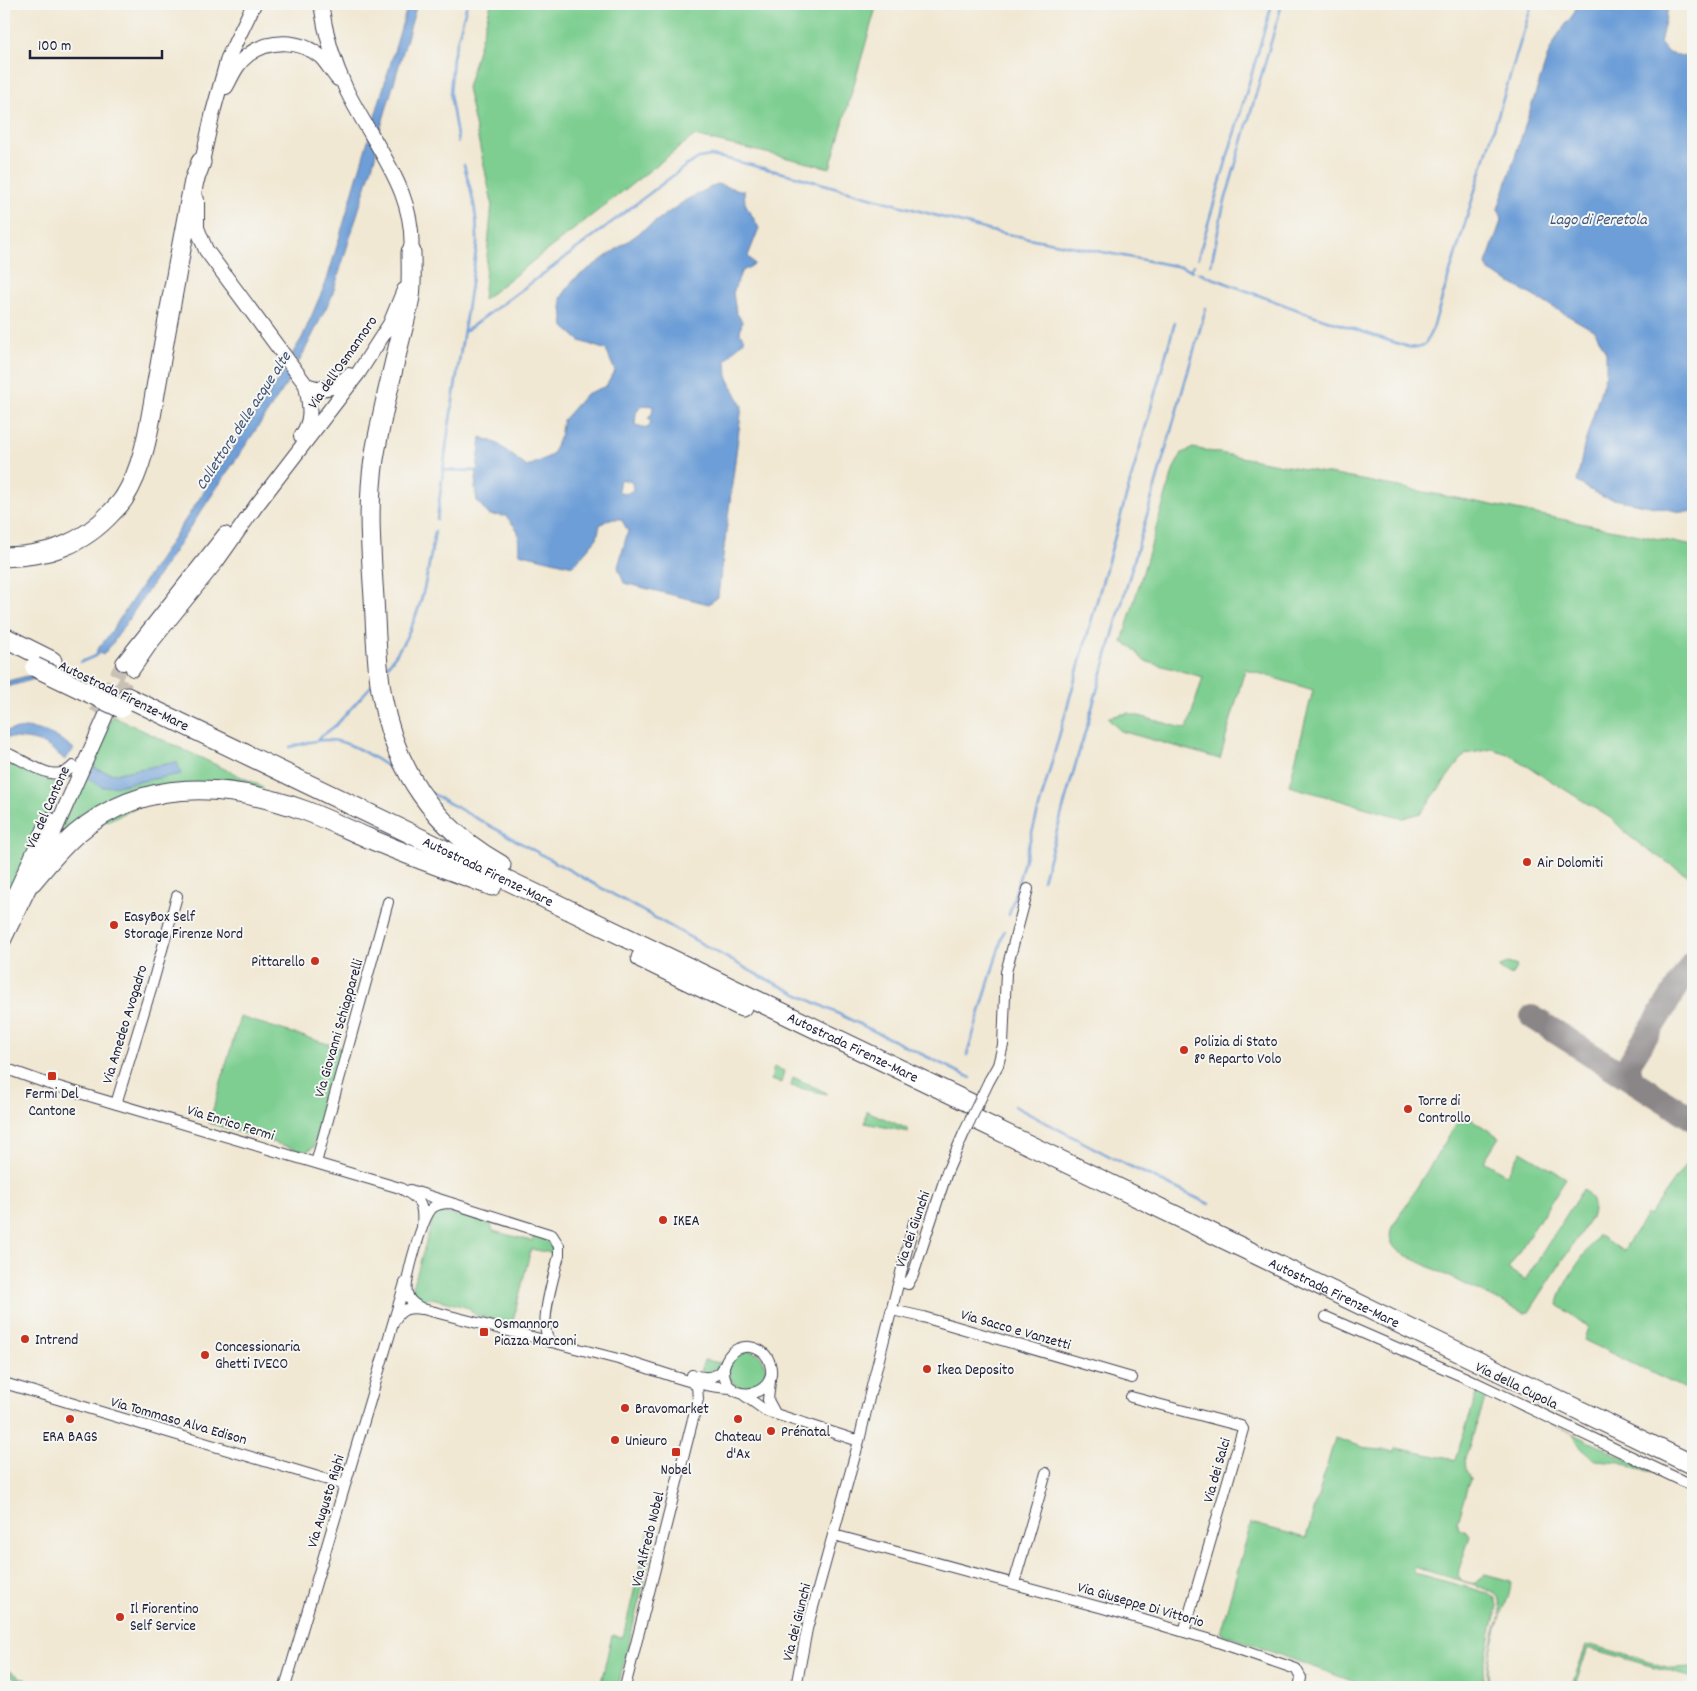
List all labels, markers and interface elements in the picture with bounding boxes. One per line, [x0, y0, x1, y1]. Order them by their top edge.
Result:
scale bar [30, 28, 162, 60]
text: 100 m [38, 36, 71, 58]
water label: Lago di Peretola [1549, 209, 1648, 232]
street label: Via dell'Osmannoro [303, 312, 384, 414]
water label: Collettore delle acque alte [191, 347, 298, 495]
street label: Autostrada Firenze-Mare [54, 656, 192, 738]
street label: Via del Cantone [21, 763, 77, 853]
street label: Autostrada Firenze-Mare [418, 832, 557, 914]
place label: Air Dolomiti [1537, 853, 1603, 875]
marker: Air Dolomiti [1521, 856, 1533, 868]
place label: EasyBox Self Storage Firenze Nord [124, 907, 243, 946]
marker: EasyBox Self Storage Firenze Nord [108, 919, 120, 931]
place label: Pittarello [251, 952, 305, 974]
marker: Pittarello [309, 955, 321, 967]
street label: Via Giovanni Schiapparelli [310, 957, 370, 1100]
street label: Via Amedeo Avogadro [97, 962, 155, 1087]
street label: Autostrada Firenze-Mare [783, 1008, 922, 1090]
place label: Polizia di Stato 8° Reparto Volo [1194, 1032, 1282, 1071]
marker: Polizia di Stato 8° Reparto Volo [1178, 1044, 1190, 1056]
marker: Fermi Del Cantone [46, 1070, 58, 1082]
place label: Fermi Del Cantone [25, 1084, 79, 1123]
place label: Torre di Controllo [1418, 1091, 1471, 1130]
street label: Via Enrico Fermi [184, 1100, 277, 1148]
marker: Torre di Controllo [1402, 1103, 1414, 1115]
street label: Via dei Giunchi [891, 1188, 937, 1271]
place label: IKEA [673, 1211, 700, 1233]
marker: IKEA [657, 1214, 669, 1226]
street label: Autostrada Firenze-Mare [1264, 1253, 1403, 1335]
street label: Via Sacco e Vanzetti [958, 1305, 1073, 1357]
place label: Osmannoro Piazza Marconi [494, 1314, 576, 1353]
marker: Osmannoro Piazza Marconi [478, 1326, 490, 1338]
place label: Intrend [35, 1330, 78, 1352]
marker: Intrend [19, 1333, 31, 1345]
place label: Concessionaria Ghetti IVECO [215, 1337, 301, 1376]
marker: Concessionaria Ghetti IVECO [199, 1349, 211, 1361]
street label: Via della Cupola [1471, 1357, 1562, 1417]
place label: Ikea Deposito [937, 1360, 1014, 1382]
marker: Ikea Deposito [921, 1363, 933, 1375]
street label: Via Tommaso Alva Edison [108, 1392, 249, 1452]
place label: Bravomarket [635, 1399, 709, 1421]
marker: Bravomarket [619, 1402, 631, 1414]
marker: ERA BAGS [64, 1413, 76, 1425]
marker: Chateau d'Ax [732, 1413, 744, 1425]
place label: Prénatal [781, 1422, 830, 1444]
marker: Prénatal [765, 1425, 777, 1437]
place label: ERA BAGS [42, 1427, 98, 1449]
place label: Chateau d'Ax [715, 1427, 761, 1466]
place label: Unieuro [625, 1431, 668, 1453]
marker: Unieuro [609, 1434, 621, 1446]
street label: Via dei Salci [1198, 1435, 1238, 1505]
marker: Nobel [670, 1446, 682, 1458]
street label: Via Augusto Righi [302, 1452, 352, 1551]
place label: Nobel [661, 1460, 692, 1482]
street label: Via Alfredo Nobel [626, 1489, 672, 1589]
street label: Via Giuseppe Di Vittorio [1075, 1577, 1207, 1635]
street label: Via dei Giunchi [778, 1581, 818, 1664]
place label: Il Fiorentino Self Service [130, 1599, 199, 1638]
marker: Il Fiorentino Self Service [114, 1611, 126, 1623]

